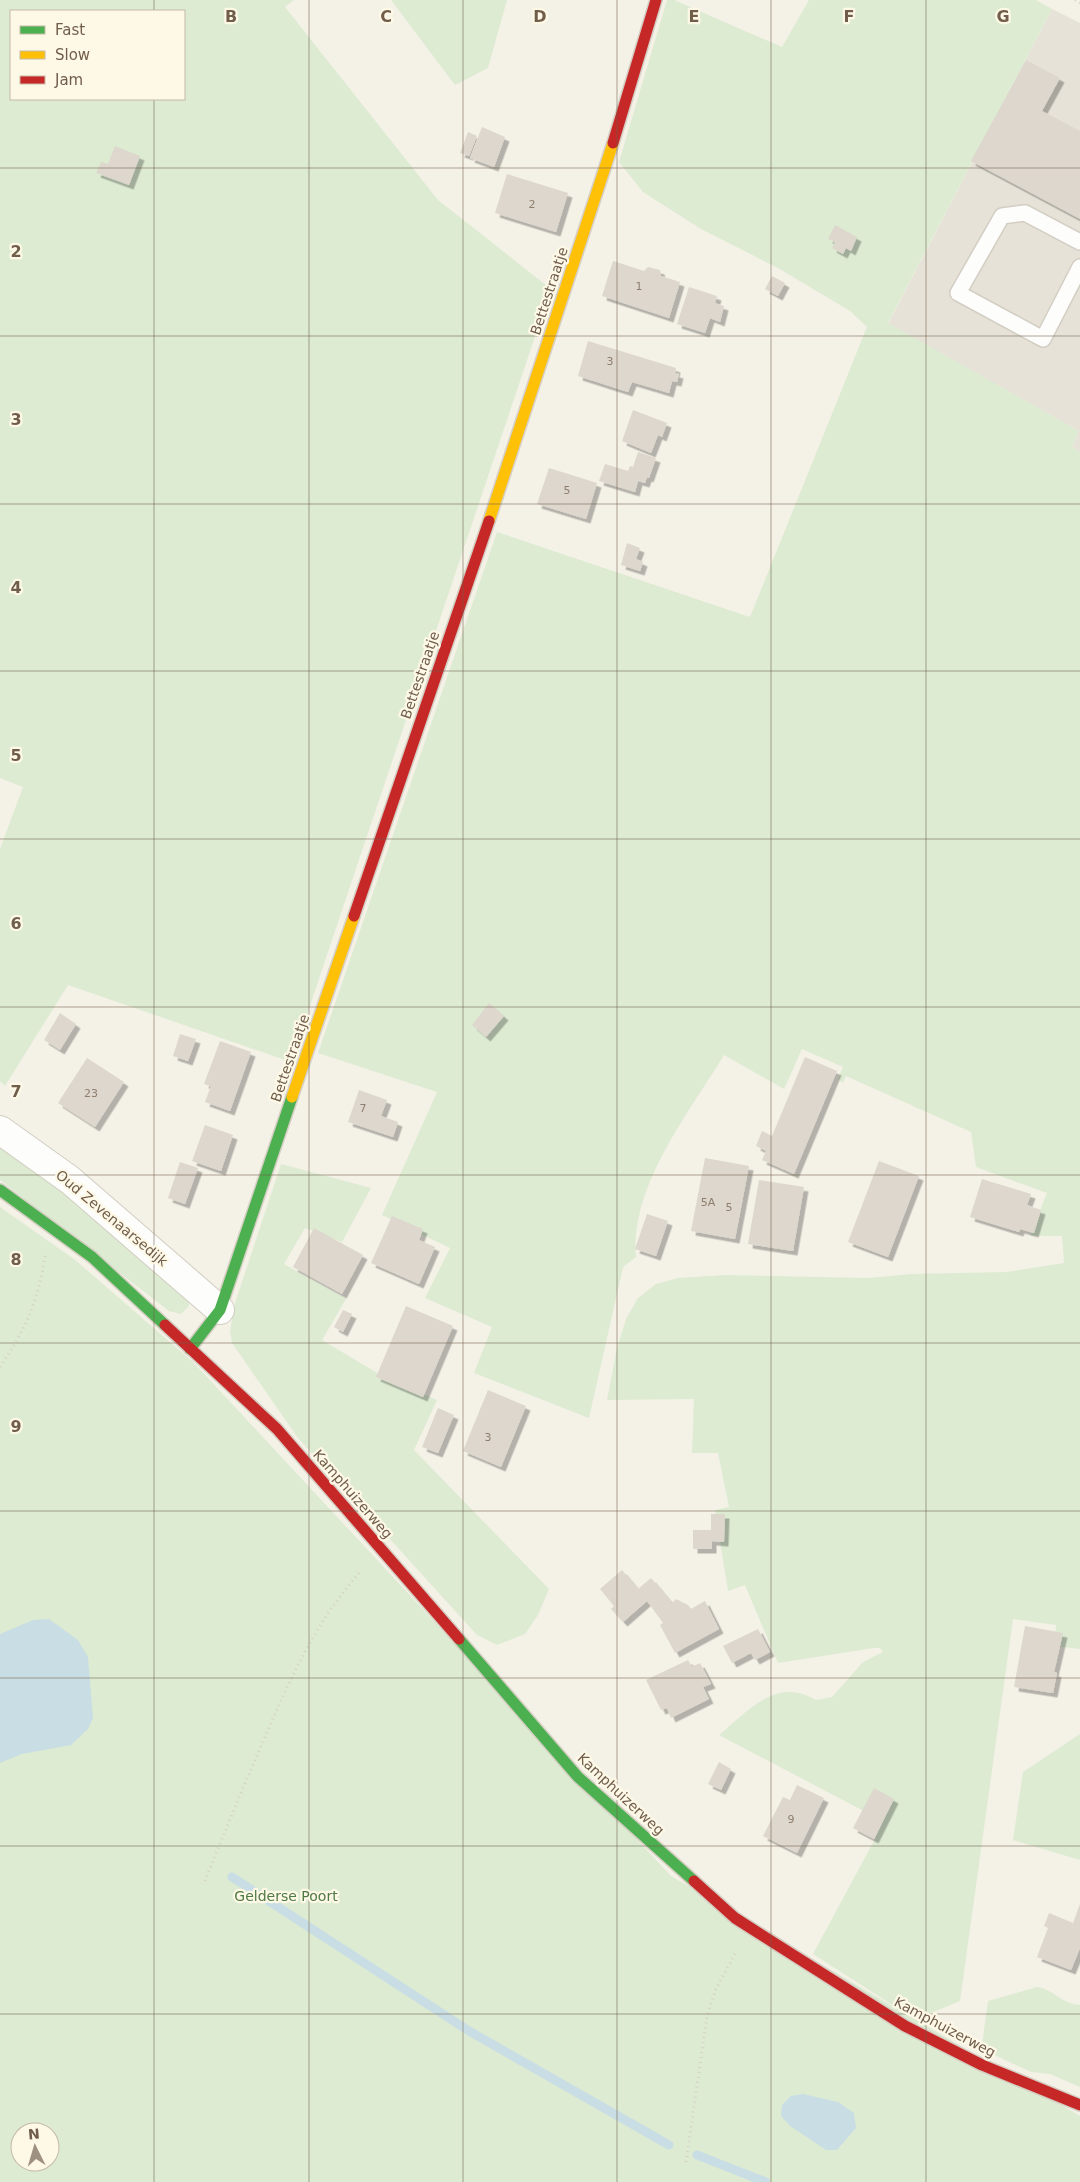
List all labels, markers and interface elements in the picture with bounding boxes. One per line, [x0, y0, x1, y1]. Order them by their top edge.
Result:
text: B [225, 7, 237, 26]
text: C [380, 7, 392, 26]
text: D [533, 7, 547, 26]
text: E [689, 7, 699, 26]
text: F [844, 7, 854, 26]
text: G [996, 7, 1010, 26]
legend [10, 10, 185, 100]
text: Fast [55, 21, 85, 39]
text: Slow [55, 46, 90, 64]
text: Jam [54, 71, 83, 89]
house number: 2 [529, 198, 536, 211]
text: 2 [10, 242, 22, 261]
street label: Bettestraatje [527, 245, 571, 337]
house number: 1 [636, 280, 643, 293]
house number: 3 [607, 355, 614, 368]
text: 3 [10, 410, 22, 429]
house number: 5 [564, 484, 571, 497]
text: 4 [10, 578, 22, 597]
street label: Bettestraatje [398, 629, 442, 721]
text: 5 [10, 746, 22, 765]
text: 6 [10, 914, 22, 933]
street label: Bettestraatje [268, 1012, 312, 1104]
text: 7 [10, 1082, 22, 1101]
house number: 23 [84, 1087, 98, 1100]
house number: 7 [360, 1102, 367, 1115]
street label: Oud Zevenaarsedijk [53, 1167, 172, 1270]
house number: 5A [701, 1196, 716, 1209]
house number: 5 [726, 1201, 733, 1214]
text: 8 [10, 1250, 22, 1269]
text: 9 [10, 1417, 22, 1436]
house number: 3 [485, 1431, 492, 1444]
street label: Kamphuizerweg [310, 1446, 396, 1542]
street label: Kamphuizerweg [574, 1750, 668, 1838]
house number: 9 [788, 1813, 795, 1826]
park label: Gelderse Poort [234, 1888, 338, 1904]
street label: Kamphuizerweg [892, 1994, 998, 2060]
north arrow [10, 2122, 60, 2172]
text: N [27, 2126, 40, 2143]

